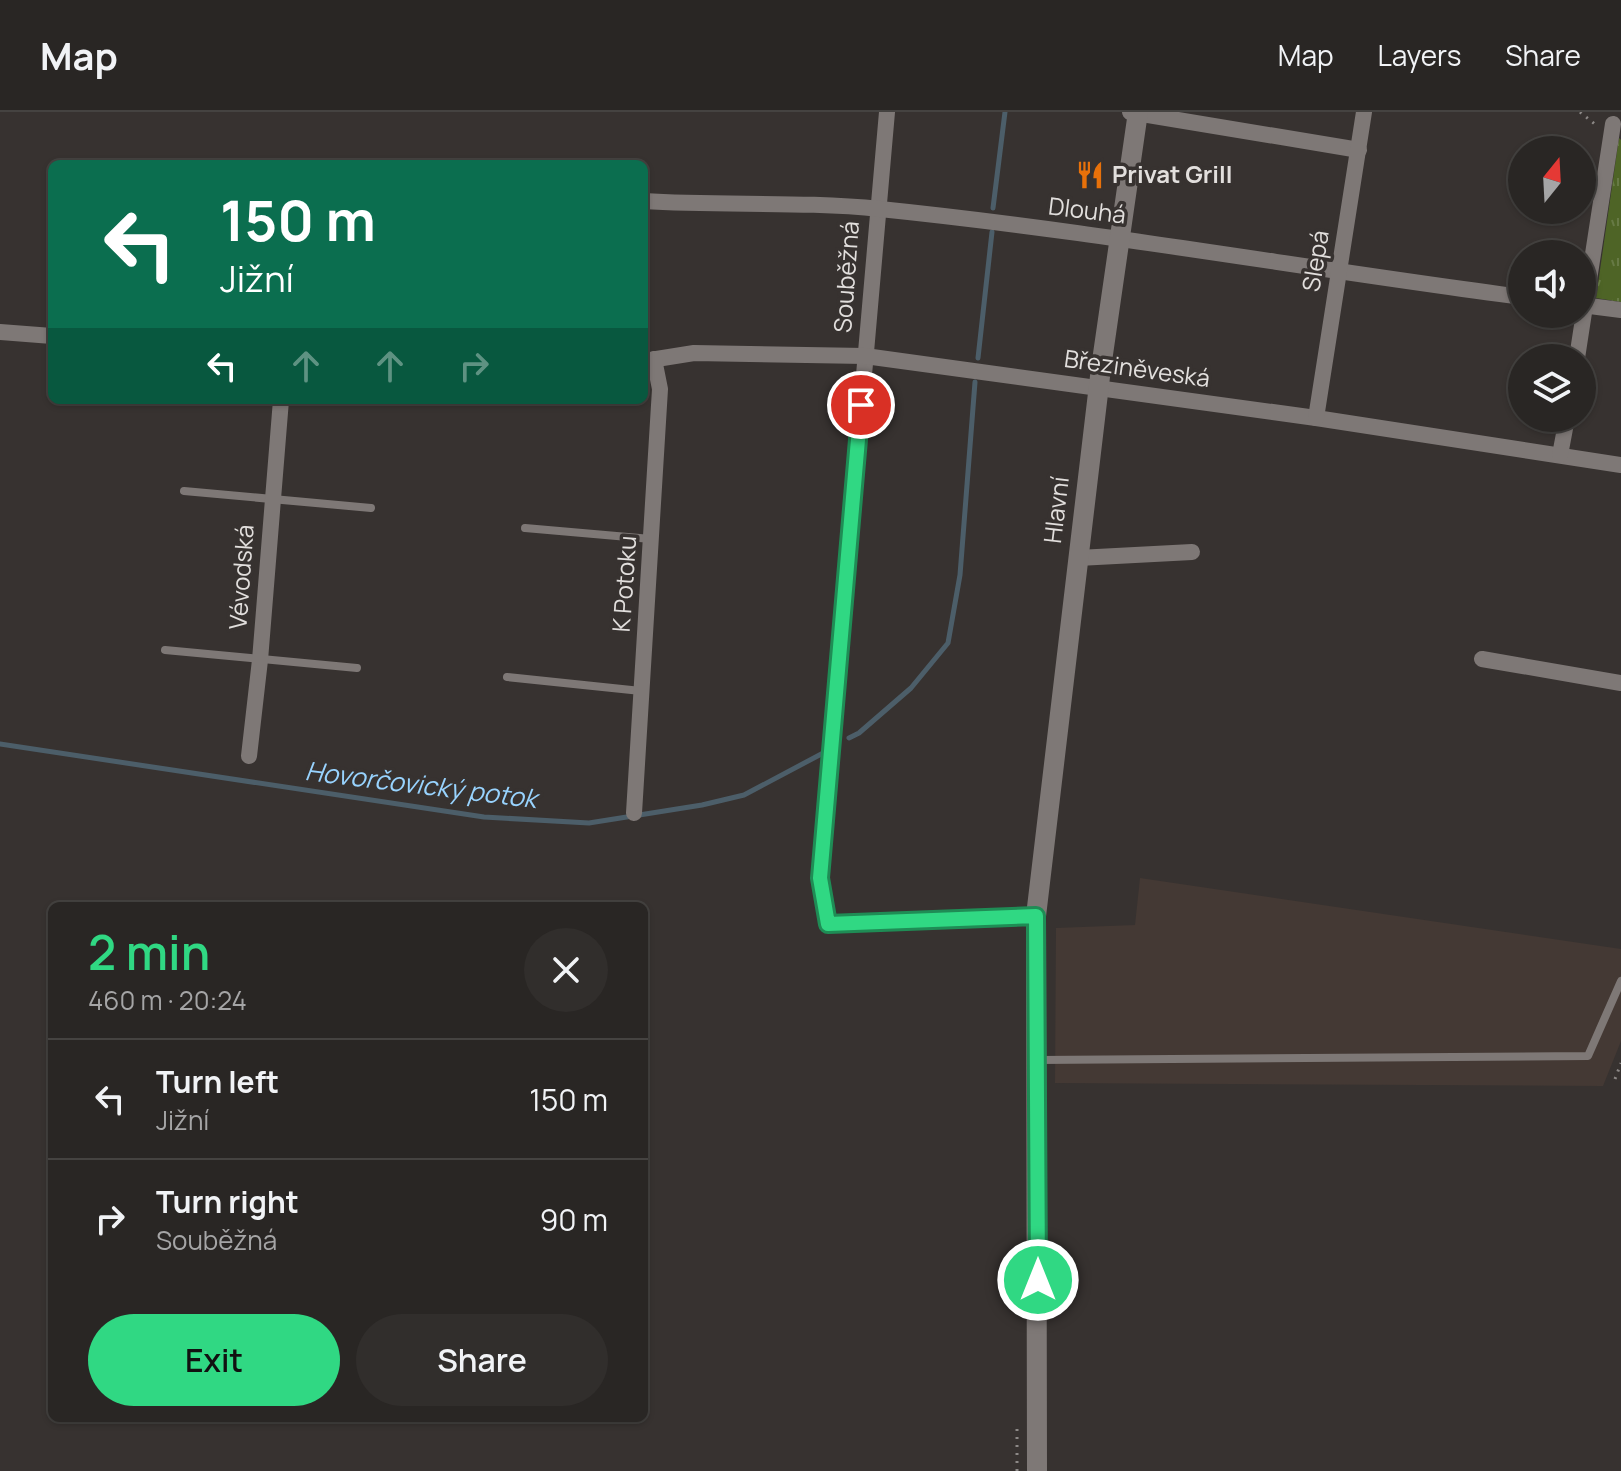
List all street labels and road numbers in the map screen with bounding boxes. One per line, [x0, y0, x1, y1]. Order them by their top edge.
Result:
street label: Dlouhá [1047, 188, 1128, 231]
street label: Souběžná [825, 220, 866, 334]
street label: Slepá [1293, 228, 1336, 294]
street label: Březiněveská [1062, 341, 1212, 394]
street label: Hlavní [1035, 474, 1076, 545]
street label: Vévodská [220, 523, 261, 630]
street label: K Potoku [604, 535, 643, 633]

